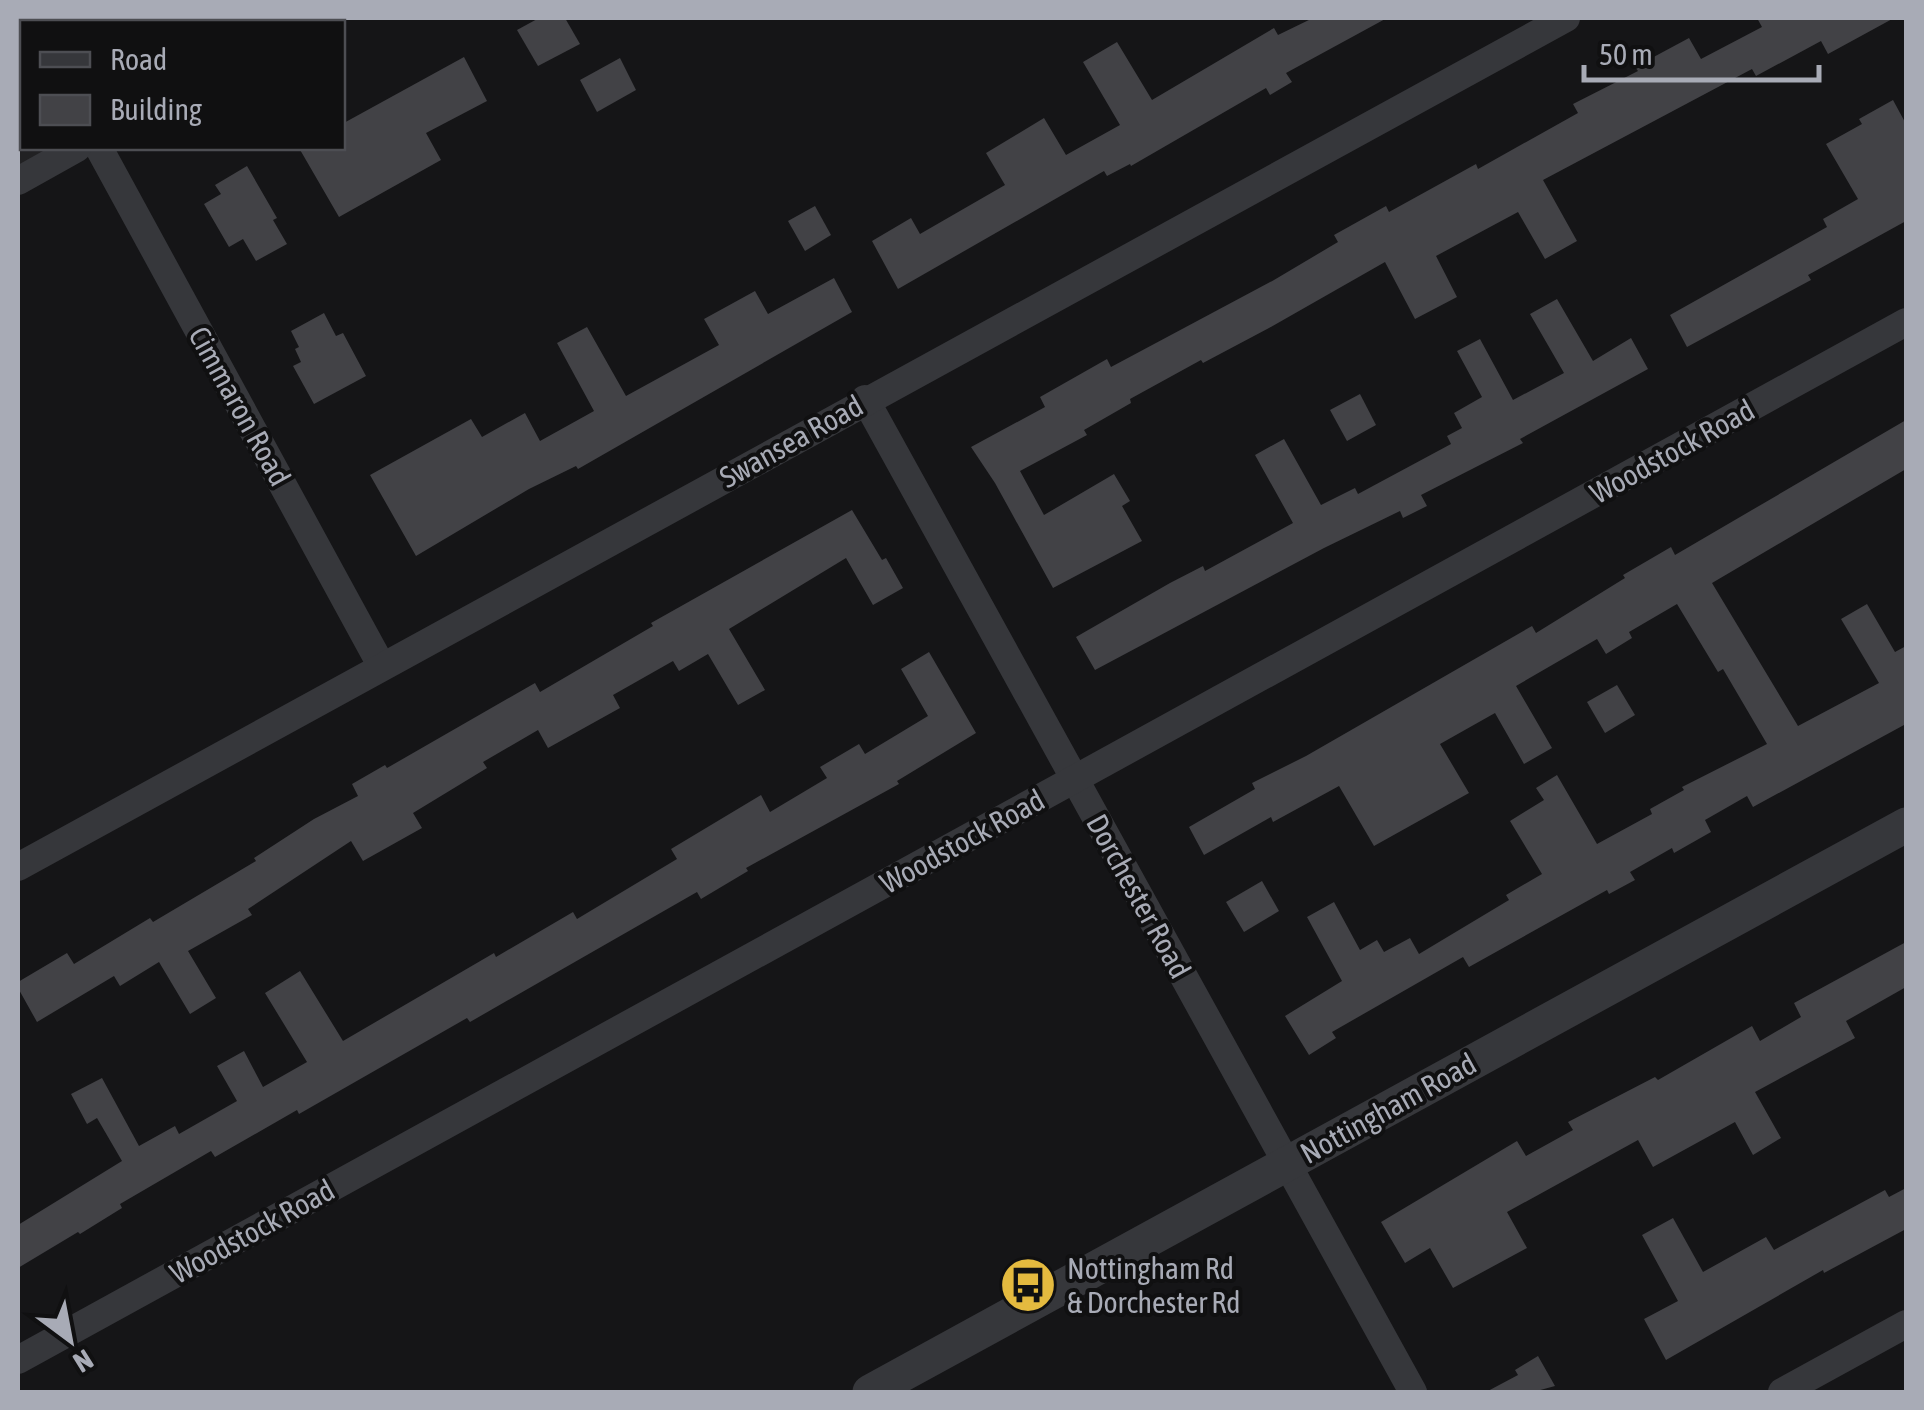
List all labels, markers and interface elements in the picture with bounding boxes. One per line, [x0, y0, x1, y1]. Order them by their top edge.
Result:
legend [20, 20, 345, 150]
scale bar [1584, 20, 1819, 82]
text: 50 m [1599, 37, 1653, 71]
text: Road [110, 42, 167, 76]
text: Building [110, 92, 202, 126]
street label: Cimmaron Road [182, 321, 298, 491]
street label: Swansea Road [714, 388, 868, 494]
street label: Woodstock Road [1584, 392, 1760, 510]
street label: Woodstock Road [874, 782, 1050, 900]
street label: Dorchester Road [1080, 808, 1198, 984]
street label: Nottingham Road [1295, 1046, 1481, 1170]
street label: Woodstock Road [164, 1172, 340, 1290]
place label: Nottingham Rd & Dorchester Rd [1067, 1251, 1240, 1319]
bus stop icon: Nottingham Rd & Dorchester Rd [998, 1255, 1058, 1315]
north arrow [20, 1290, 120, 1390]
text: N [68, 1343, 99, 1379]

